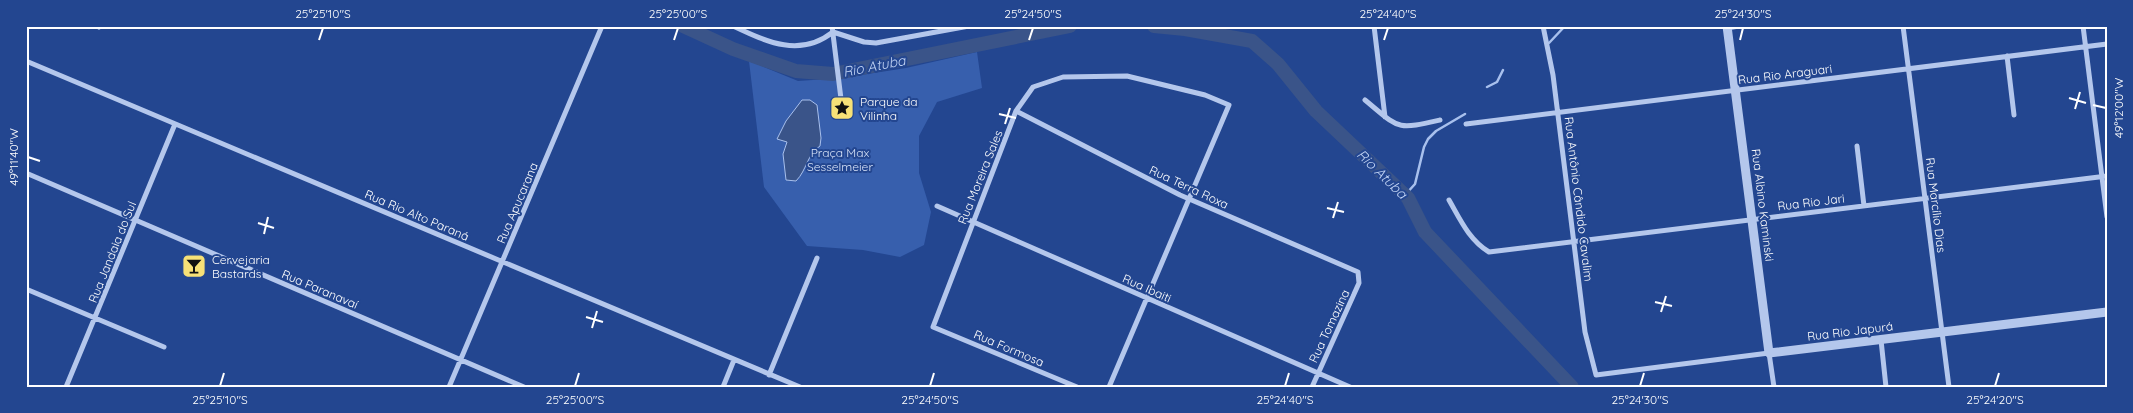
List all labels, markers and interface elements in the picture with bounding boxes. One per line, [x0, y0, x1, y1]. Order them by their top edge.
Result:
text: 25°25'10"S [295, 6, 351, 21]
text: 25°25'00"S [649, 6, 707, 21]
text: 25°24'50"S [1004, 6, 1062, 21]
text: 25°24'40"S [1359, 6, 1417, 21]
text: 25°24'30"S [1714, 6, 1772, 21]
water label: Rio Atuba [841, 51, 908, 81]
street label: Rua Rio Araguari [1737, 61, 1833, 87]
text: 49°12'00"W [2111, 77, 2126, 138]
place label: Parque da Vilinha [860, 94, 917, 123]
place icon: Parque da Vilinha [829, 95, 855, 121]
street label: Rua Antônio Cândido Cavalim [1561, 116, 1597, 282]
street label: Rua Moreira Sales [954, 127, 1006, 226]
text: 49°11'40"W [6, 128, 21, 186]
park label: Praça Max Sesselmeier [807, 145, 873, 174]
water label: Rio Atuba [1353, 146, 1412, 204]
street label: Rua Albino Kaminski [1749, 148, 1777, 262]
street label: Rua Marcílio Dias [1923, 157, 1949, 254]
street label: Rua Apucarana [493, 160, 541, 246]
street label: Rua Terra Roxa [1147, 162, 1231, 212]
street label: Rua Rio Alto Paraná [363, 186, 471, 244]
street label: Rua Rio Jari [1776, 190, 1846, 214]
street label: Rua Jandaia do Sul [85, 199, 139, 305]
place label: Cervejaria Bastards [212, 252, 270, 281]
bar icon: Cervejaria Bastards [181, 253, 207, 279]
street label: Rua Paranavaí [279, 266, 361, 312]
street label: Rua Ibaiti [1120, 271, 1174, 305]
street label: Rua Tomazina [1305, 287, 1353, 365]
street label: Rua Rio Japurá [1806, 318, 1894, 344]
street label: Rua Formosa [972, 326, 1046, 370]
text: 25°25'10"S [192, 392, 248, 407]
text: 25°25'00"S [546, 392, 604, 407]
text: 25°24'50"S [901, 392, 959, 407]
text: 25°24'40"S [1256, 392, 1314, 407]
text: 25°24'30"S [1611, 392, 1669, 407]
text: 25°24'20"S [1966, 392, 2024, 407]

